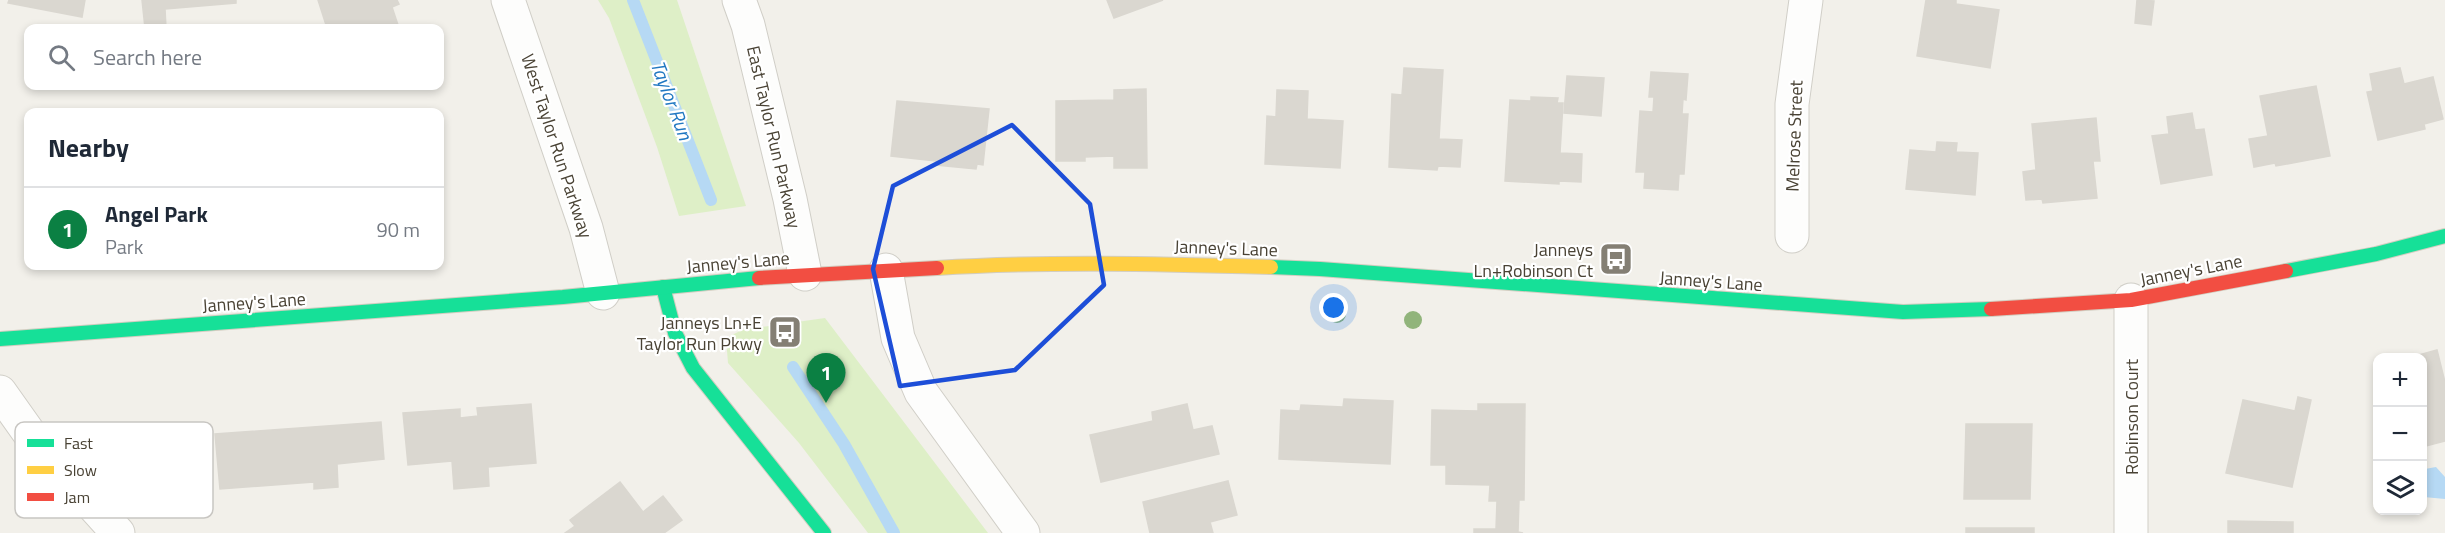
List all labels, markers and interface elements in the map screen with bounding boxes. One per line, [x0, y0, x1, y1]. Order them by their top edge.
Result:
search box [24, 24, 444, 90]
text: Search here [93, 40, 202, 74]
icon: search [45, 41, 78, 74]
street label: East Taylor Run Parkway [740, 43, 808, 231]
street label: West Taylor Run Parkway [514, 50, 600, 242]
water label: Taylor Run [643, 56, 702, 145]
street label: Melrose Street [1779, 79, 1809, 192]
text: Nearby [48, 128, 129, 167]
text: Angel Park [105, 197, 208, 231]
text: 1 [62, 214, 73, 245]
text: 90 m [376, 214, 420, 245]
text: Park [105, 231, 143, 262]
street label: Janney's Lane [1174, 233, 1278, 263]
place label: Janneys Ln+Robinson Ct [1474, 236, 1594, 284]
bus stop icon: Janneys Ln+Robinson Ct [1598, 241, 1634, 277]
street label: Janney's Lane [685, 244, 791, 280]
street label: Janney's Lane [2138, 247, 2244, 293]
street label: Janney's Lane [1658, 264, 1764, 298]
street label: Janney's Lane [201, 285, 307, 319]
your location [1319, 293, 1348, 322]
place label: Janneys Ln+E Taylor Run Pkwy [637, 309, 762, 357]
bus stop icon: Janneys Ln+E Taylor Run Pkwy [767, 314, 803, 350]
map controls [2373, 353, 2427, 515]
button: + [2373, 353, 2427, 407]
pin: 1 [806, 354, 846, 403]
street label: Robinson Court [2118, 358, 2145, 475]
button: − [2373, 407, 2427, 461]
legend [15, 422, 213, 518]
text: Fast [64, 431, 93, 455]
text: Slow [64, 458, 97, 482]
button: layers [2373, 461, 2427, 515]
text: Jam [64, 485, 90, 509]

